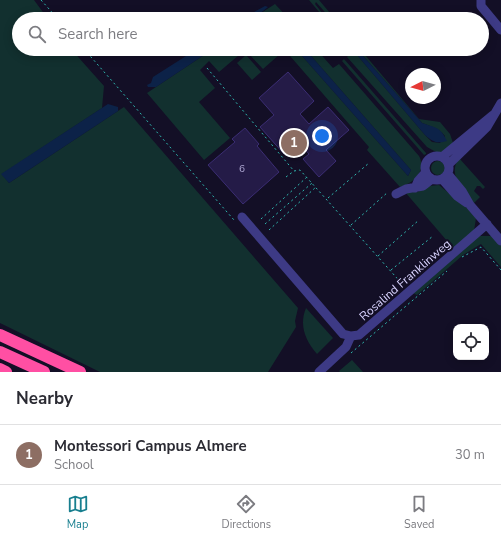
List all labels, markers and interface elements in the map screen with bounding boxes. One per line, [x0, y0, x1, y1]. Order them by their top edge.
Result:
search box [12, 12, 489, 56]
icon: search [26, 23, 48, 45]
text: Search here [58, 24, 138, 44]
north arrow [405, 68, 441, 104]
your location [312, 126, 332, 146]
pin: 1 [281, 128, 307, 158]
house number: 6 [239, 162, 245, 176]
street label: Rosalind Franklinweg [356, 236, 454, 324]
map controls [453, 324, 489, 360]
button: locate [453, 324, 489, 360]
text: Nearby [16, 387, 73, 410]
text: Montessori Campus Almere [54, 436, 247, 456]
text: 1 [25, 446, 33, 464]
text: 30 m [455, 446, 485, 464]
text: School [54, 456, 94, 474]
tab: Map [67, 493, 89, 532]
tab: Directions [222, 493, 271, 532]
tab: Saved [404, 493, 434, 532]

